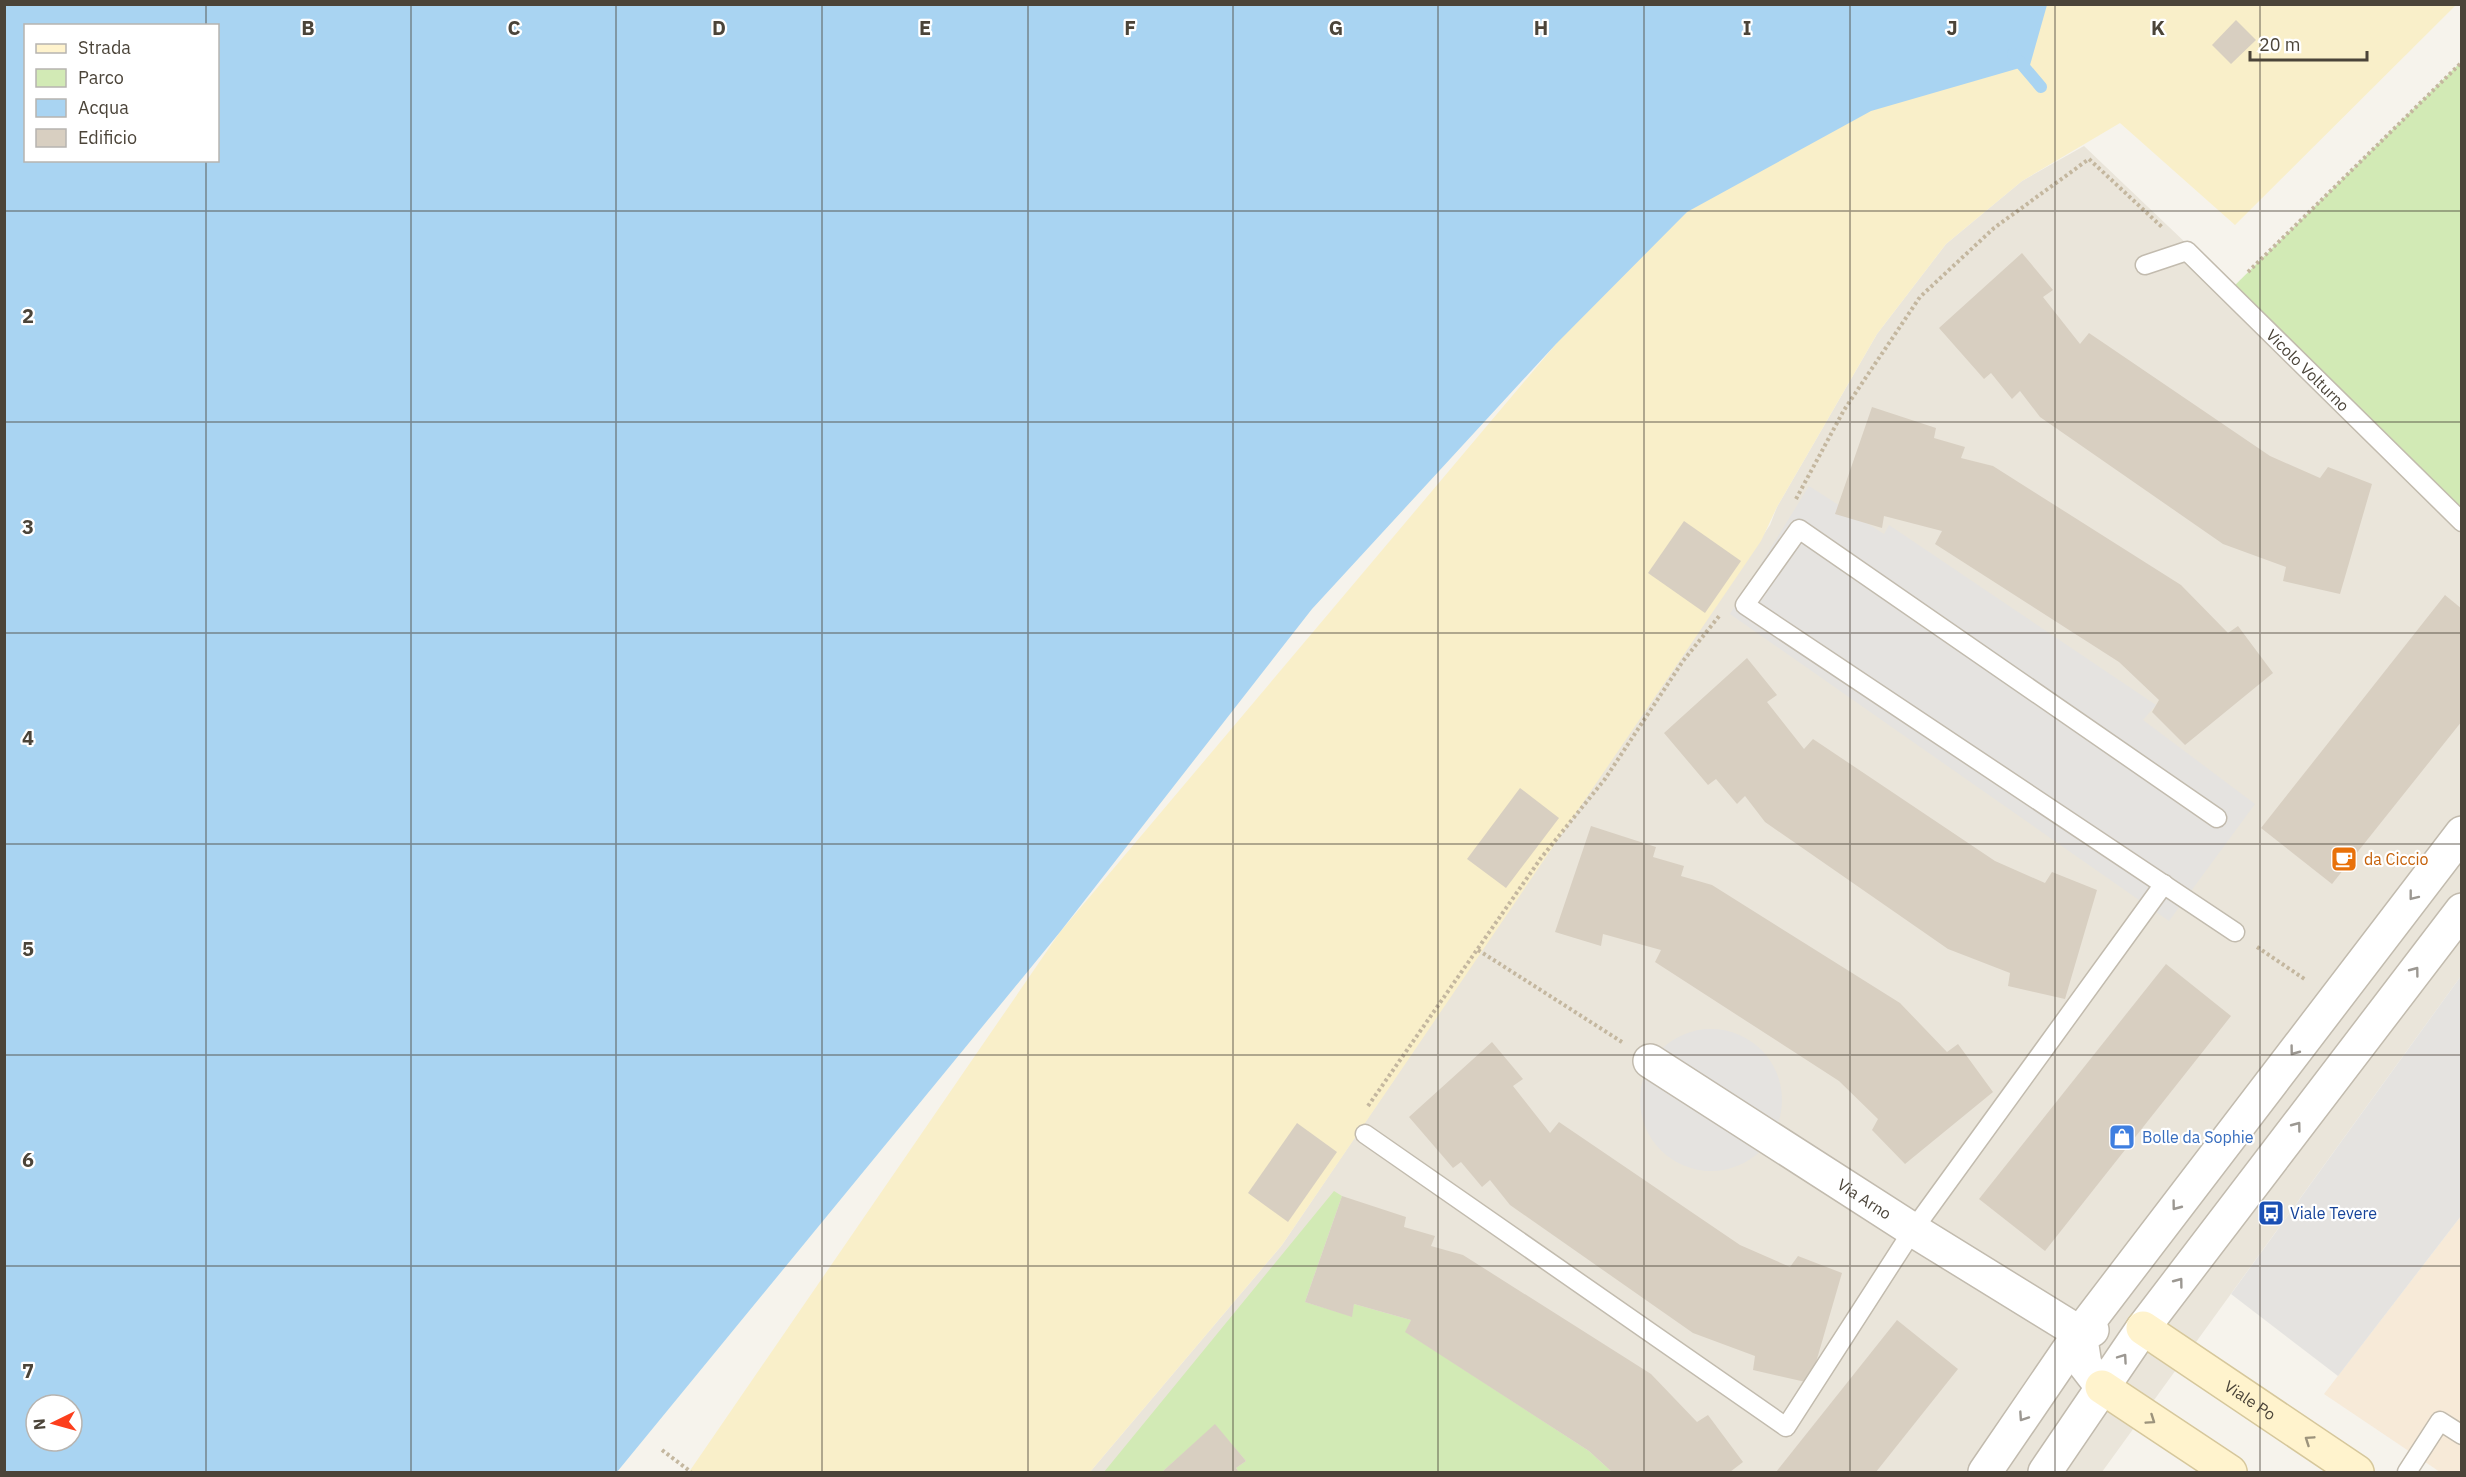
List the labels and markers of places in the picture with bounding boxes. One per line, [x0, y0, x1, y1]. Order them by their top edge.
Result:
cafe icon: da Ciccio [2329, 844, 2359, 874]
place label: da Ciccio [2364, 849, 2429, 869]
shop icon: Bolle da Sophie [2107, 1122, 2137, 1152]
place label: Bolle da Sophie [2142, 1127, 2254, 1147]
bus stop icon: Viale Tevere [2256, 1198, 2286, 1228]
place label: Viale Tevere [2290, 1203, 2377, 1223]

